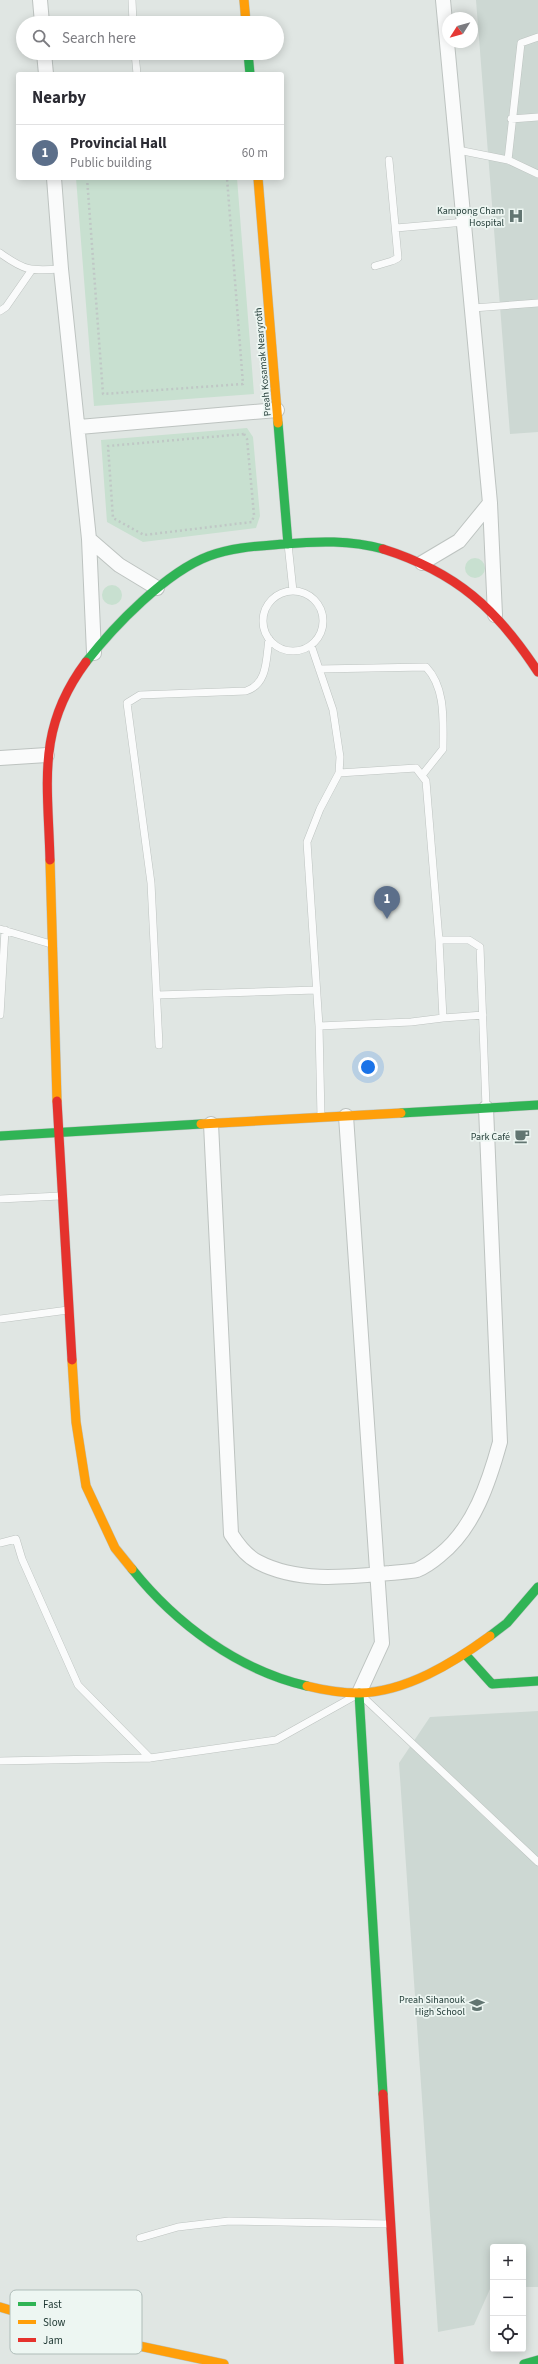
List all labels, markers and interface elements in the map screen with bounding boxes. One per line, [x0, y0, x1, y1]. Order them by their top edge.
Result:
north arrow [442, 12, 478, 48]
search box [16, 16, 284, 60]
icon: search [30, 27, 52, 49]
text: Search here [62, 28, 136, 49]
text: Nearby [32, 86, 86, 110]
text: Provincial Hall [70, 133, 166, 154]
text: 1 [42, 144, 48, 162]
text: 60 m [242, 144, 268, 162]
text: Public building [70, 154, 152, 172]
place label: Kampong Cham Hospital [437, 204, 504, 230]
hospital icon: Kampong Cham Hospital [507, 207, 525, 225]
street label: Preah Kosamak Nearyroth [251, 307, 275, 417]
pin: 1 [374, 886, 400, 919]
your location [358, 1057, 378, 1077]
cafe icon: Park Café [513, 1127, 531, 1145]
place label: Park Café [471, 1130, 510, 1144]
place label: Preah Sihanouk High School [399, 1993, 465, 2019]
school or university icon: Preah Sihanouk High School [468, 1996, 486, 2014]
map controls [490, 2244, 526, 2352]
button: + [490, 2244, 526, 2280]
button: − [490, 2280, 526, 2316]
legend [10, 2290, 142, 2354]
text: Fast [43, 2297, 62, 2312]
text: Slow [43, 2315, 66, 2330]
button: locate [490, 2316, 526, 2352]
text: Jam [43, 2333, 63, 2348]

